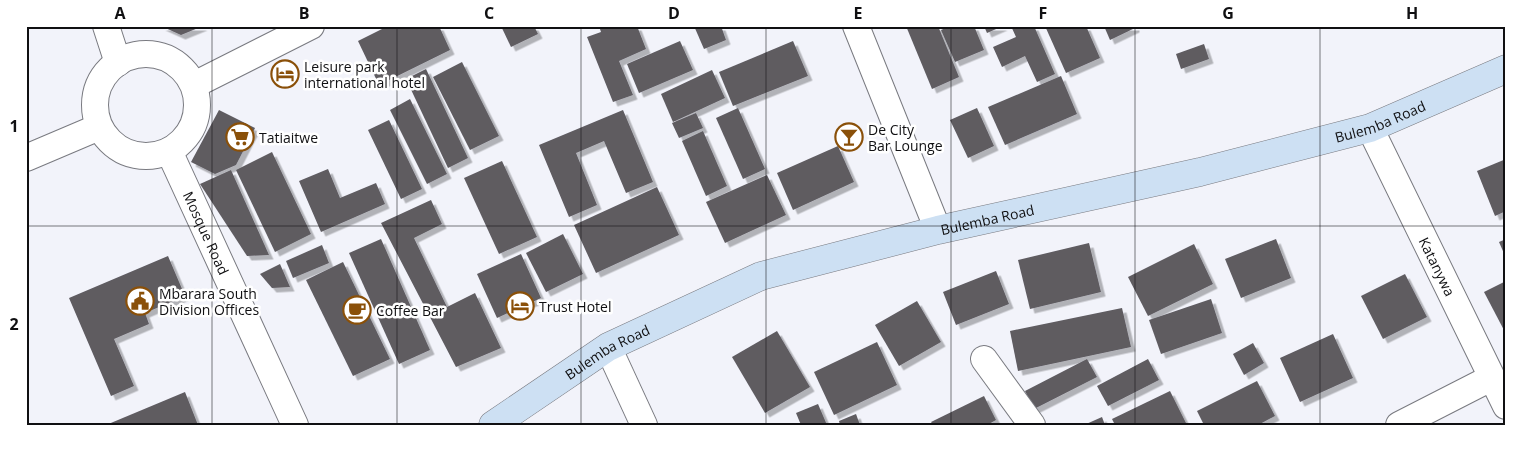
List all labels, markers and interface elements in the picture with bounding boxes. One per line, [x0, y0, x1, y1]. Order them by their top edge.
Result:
text: A [114, 2, 126, 24]
text: B [299, 2, 309, 24]
text: C [484, 2, 494, 24]
text: D [668, 2, 680, 24]
text: E [854, 2, 863, 24]
text: F [1039, 2, 1047, 24]
text: G [1222, 2, 1234, 24]
text: H [1406, 2, 1418, 24]
place label: Leisure park international hotel [304, 57, 425, 92]
hotel icon: Leisure park international hotel [270, 59, 300, 89]
street label: Bulemba Road [1333, 96, 1428, 146]
text: 1 [9, 115, 19, 137]
place label: De City Bar Lounge [868, 120, 943, 155]
supermarket icon: Tatiaitwe [225, 122, 255, 152]
bar icon: De City Bar Lounge [834, 122, 864, 152]
place label: Tatiaitwe [259, 128, 318, 147]
street label: Mosque Road [179, 188, 234, 278]
street label: Bulemba Road [939, 199, 1036, 239]
street label: Katanywa [1415, 234, 1460, 299]
place label: Mbarara South Division Offices [159, 284, 259, 319]
public building icon: Mbarara South Division Offices [125, 286, 155, 316]
hotel icon: Trust Hotel [505, 291, 535, 321]
cafe icon: Coffee Bar [342, 295, 372, 325]
place label: Trust Hotel [539, 297, 611, 316]
place label: Coffee Bar [376, 301, 445, 320]
text: 2 [9, 313, 19, 335]
street label: Bulemba Road [561, 320, 653, 383]

